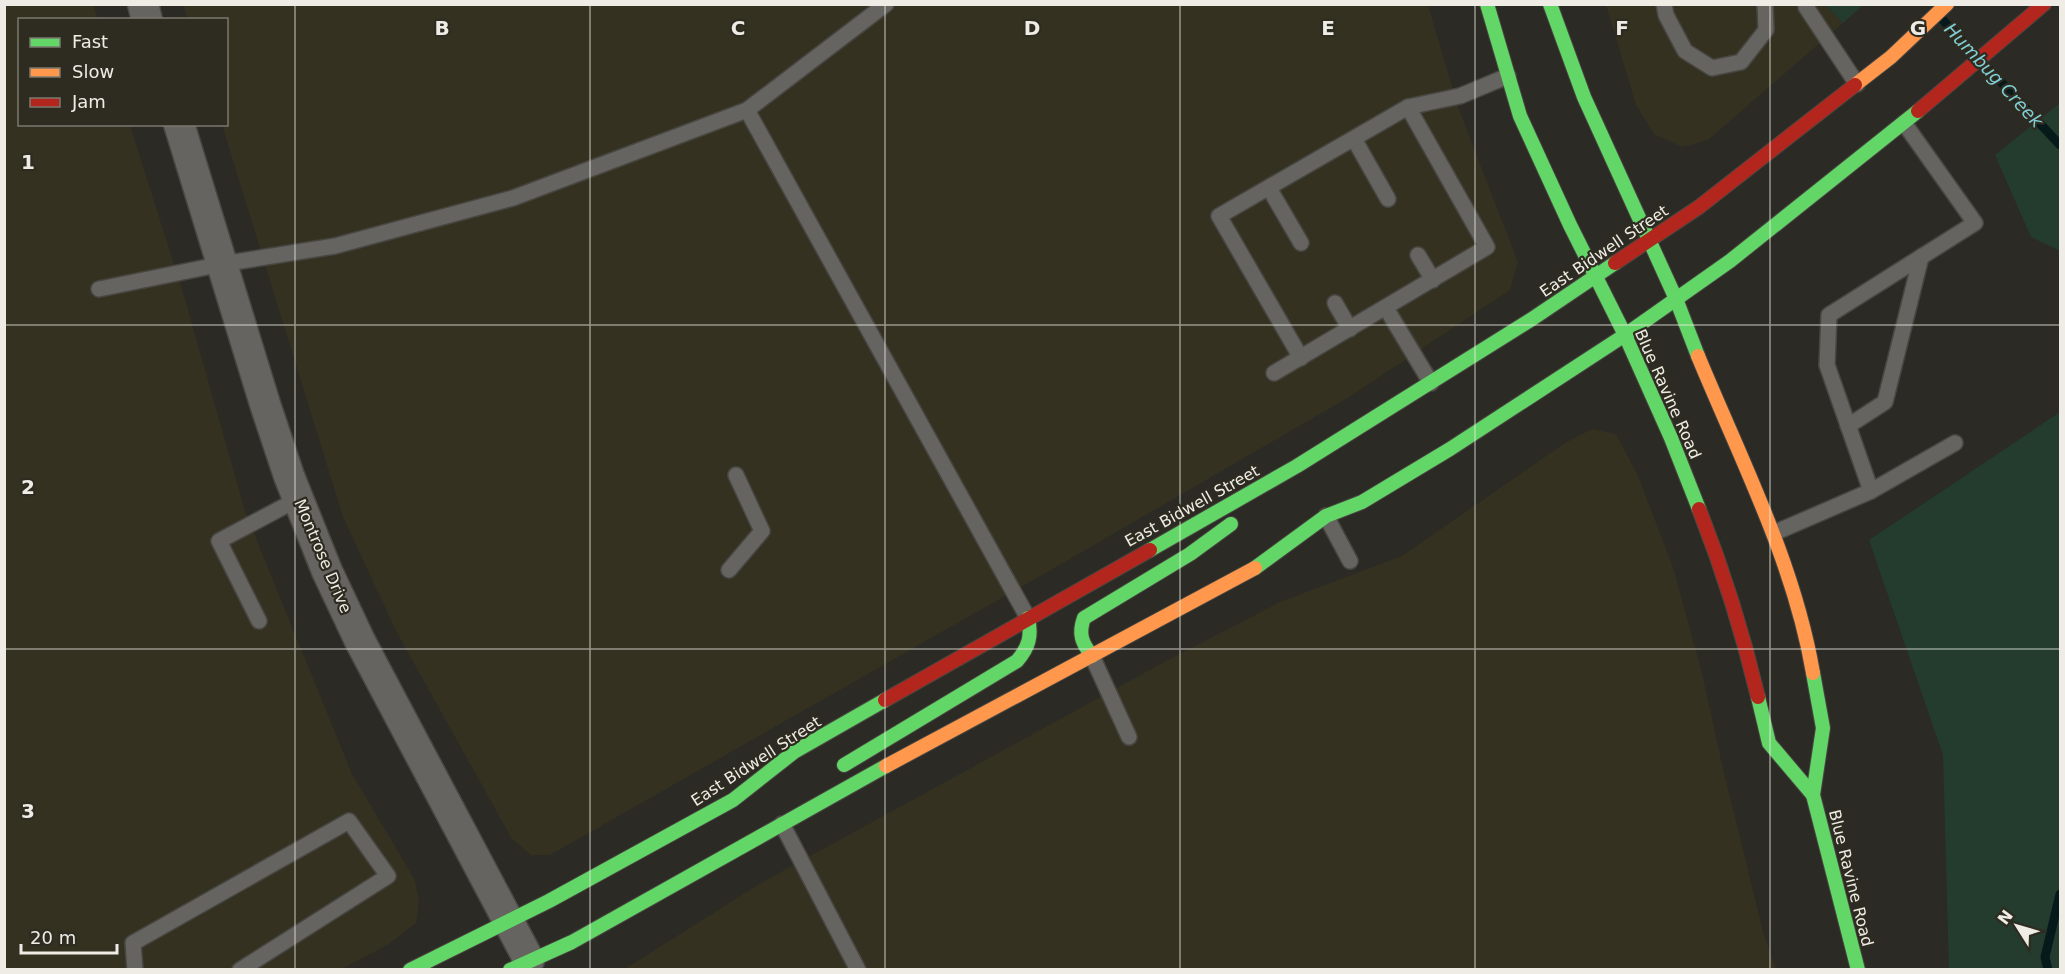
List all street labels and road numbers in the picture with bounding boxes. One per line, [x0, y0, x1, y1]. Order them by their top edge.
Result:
street label: East Bidwell Street [1536, 201, 1672, 301]
street label: Blue Ravine Road [1631, 326, 1705, 462]
street label: East Bidwell Street [1121, 461, 1263, 551]
street label: Montrose Drive [290, 496, 356, 616]
street label: East Bidwell Street [688, 712, 824, 810]
street label: Blue Ravine Road [1825, 808, 1877, 948]

